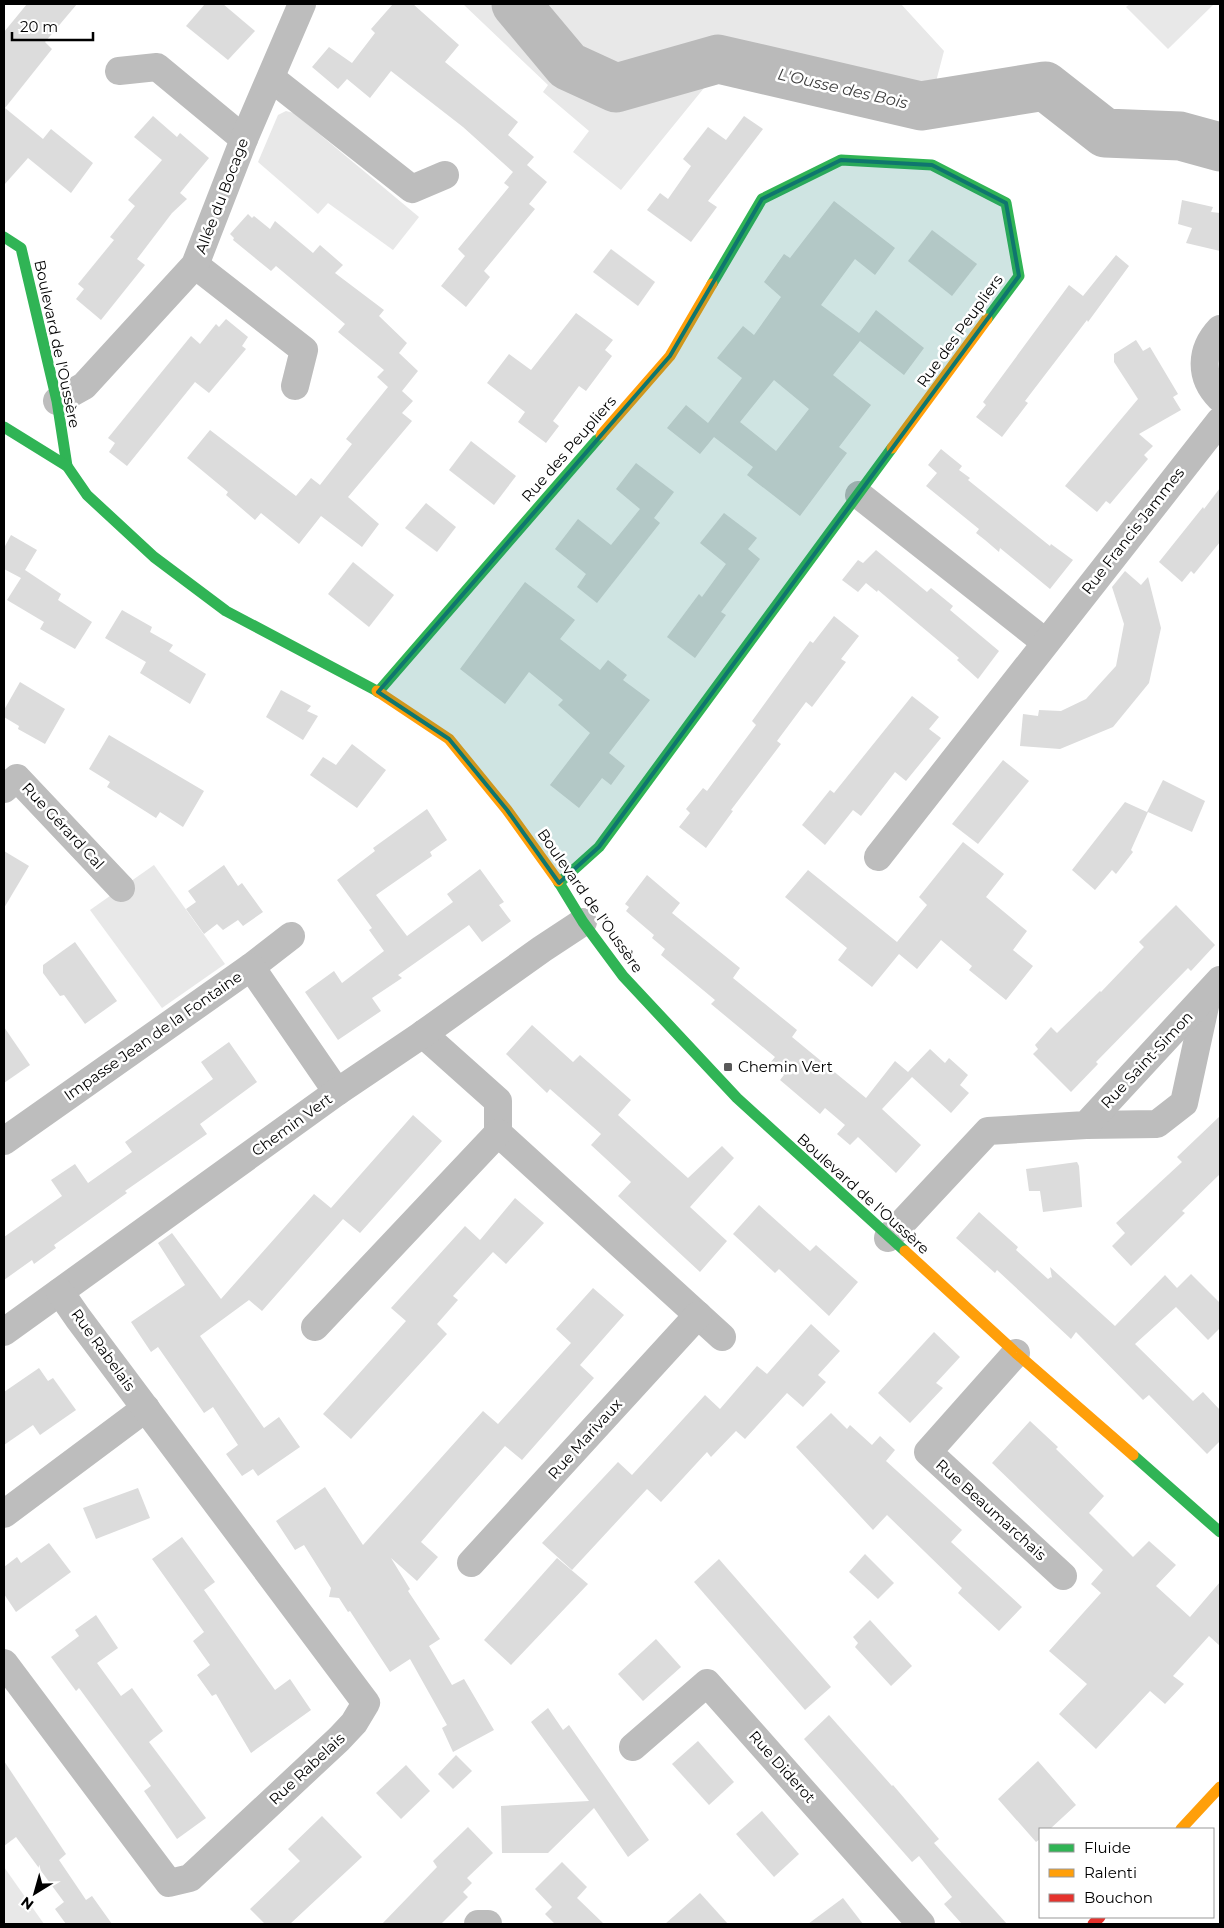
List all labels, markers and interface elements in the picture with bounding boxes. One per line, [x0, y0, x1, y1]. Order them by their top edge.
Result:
scale bar [12, 10, 94, 42]
text: 20 m [20, 17, 58, 36]
water label: L'Ousse des Bois [776, 64, 910, 113]
street label: Allée du Bocage [191, 135, 252, 256]
street label: Boulevard de l'Oussère [30, 258, 85, 430]
street label: Rue des Peupliers [912, 271, 1007, 391]
street label: Rue des Peupliers [517, 392, 620, 506]
street label: Rue Francis Jammes [1077, 463, 1188, 598]
street label: Rue Gérard Cal [18, 778, 109, 873]
street label: Boulevard de l'Oussère [533, 825, 647, 976]
street label: Impasse Jean de la Fontaine [60, 967, 245, 1104]
street label: Rue Saint-Simon [1097, 1007, 1197, 1112]
place label: Chemin Vert [738, 1057, 833, 1076]
marker: Chemin Vert [722, 1061, 734, 1073]
street label: Chemin Vert [248, 1089, 336, 1160]
street label: Boulevard de l'Oussère [793, 1129, 933, 1258]
street label: Rue Rabelais [67, 1305, 140, 1395]
street label: Rue Marivaux [544, 1394, 626, 1483]
street label: Rue Beaumarchais [932, 1455, 1051, 1564]
street label: Rue Diderot [745, 1727, 820, 1807]
street label: Rue Rabelais [265, 1729, 349, 1809]
legend [1039, 1828, 1214, 1918]
text: Fluide [1084, 1838, 1131, 1857]
text: Ralenti [1084, 1863, 1137, 1882]
north arrow [10, 1868, 60, 1918]
text: Bouchon [1084, 1888, 1153, 1907]
text: N [17, 1893, 37, 1914]

